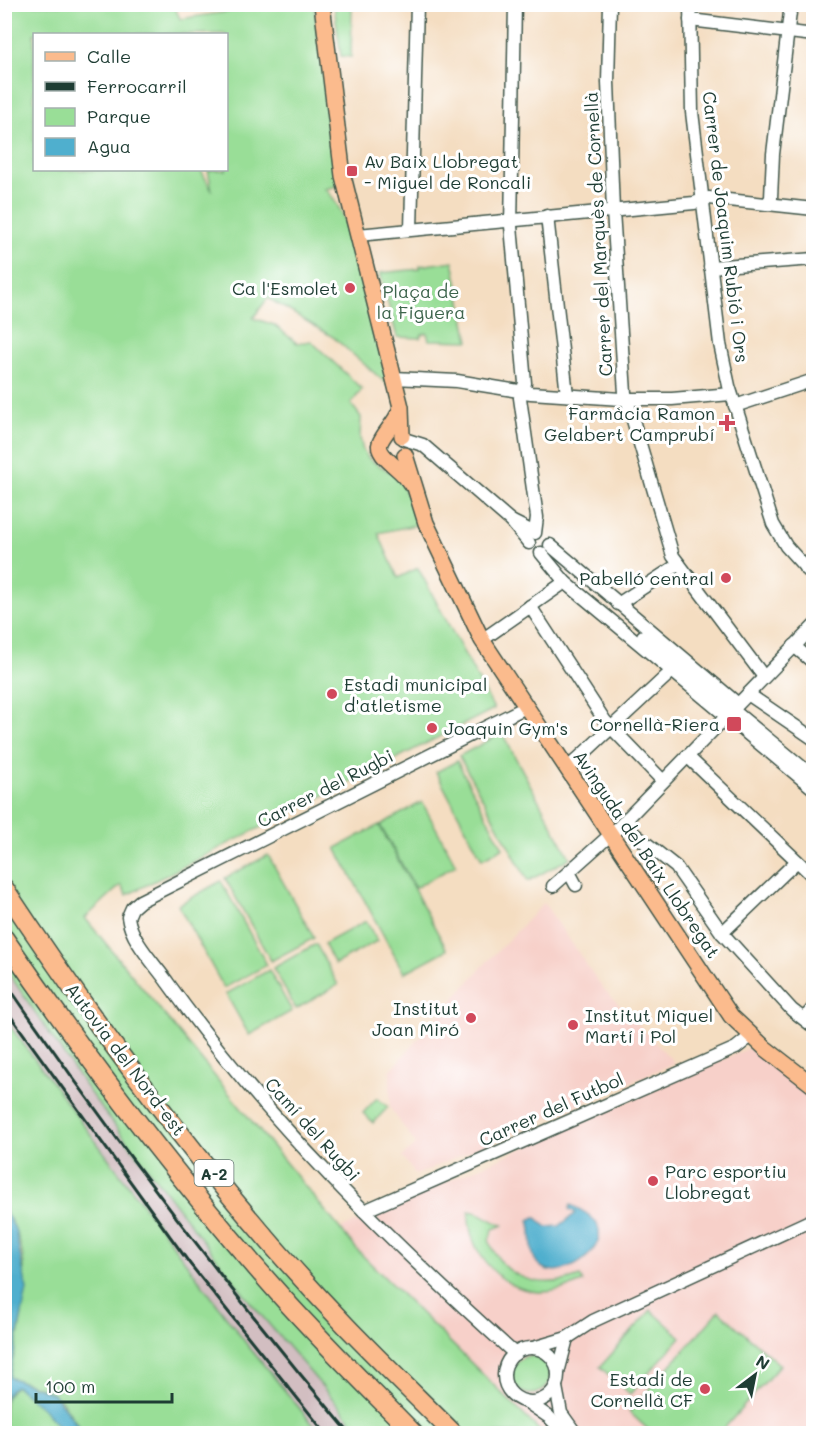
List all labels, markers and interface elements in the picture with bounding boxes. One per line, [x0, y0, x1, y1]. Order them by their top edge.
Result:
legend [33, 33, 228, 171]
text: Calle [87, 44, 131, 68]
text: Ferrocarril [87, 74, 187, 98]
street label: Carrer de Joaquim Rubió i Ors [697, 90, 755, 364]
street label: Carrer del Marquès de Cornellà [579, 91, 617, 377]
text: Parque [87, 104, 151, 128]
text: Agua [87, 134, 131, 158]
place label: Av Baix Llobregat - Miguel de Roncali [364, 149, 531, 194]
marker: Av Baix Llobregat - Miguel de Roncali [345, 164, 359, 178]
place label: Ca l'Esmolet [232, 276, 338, 300]
park label: Plaça de la Figuera [377, 279, 465, 324]
marker: Ca l'Esmolet [343, 281, 357, 295]
place label: Farmàcia Ramon Gelabert Camprubí [544, 401, 715, 446]
marker: Farmàcia Ramon Gelabert Camprubí [720, 416, 734, 430]
place label: Pabelló central [579, 566, 714, 590]
marker: Pabelló central [719, 571, 733, 585]
place label: Estadi municipal d'atletisme [344, 672, 487, 717]
marker: Estadi municipal d'atletisme [325, 687, 339, 701]
place label: Cornellà-Riera [590, 712, 720, 736]
marker: Cornellà-Riera [725, 715, 743, 733]
place label: Joaquin Gym's [444, 716, 568, 740]
marker: Joaquin Gym's [425, 721, 439, 735]
street label: Carrer del Rugbi [253, 743, 397, 833]
street label: Avinguda del Baix Llobregat [568, 745, 726, 963]
street label: Autovia del Nord-est [61, 978, 191, 1140]
place label: Institut Joan Miró [372, 996, 459, 1041]
place label: Institut Miquel Martí i Pol [585, 1003, 713, 1048]
marker: Institut Joan Miró [464, 1011, 478, 1025]
marker: Institut Miquel Martí i Pol [566, 1018, 580, 1032]
street label: Carrer del Futbol [475, 1066, 627, 1152]
street label: Camí del Rugbi [260, 1072, 366, 1186]
place label: Parc esportiu Llobregat [665, 1159, 787, 1204]
road number: A-2 [194, 1160, 234, 1186]
marker: Parc esportiu Llobregat [646, 1174, 660, 1188]
north arrow [725, 1345, 785, 1405]
text: N [752, 1350, 774, 1374]
scale bar [36, 1366, 172, 1404]
place label: Estadi de Cornellà CF [590, 1367, 693, 1412]
text: 100 m [45, 1374, 95, 1398]
marker: Estadi de Cornellà CF [698, 1382, 712, 1396]

